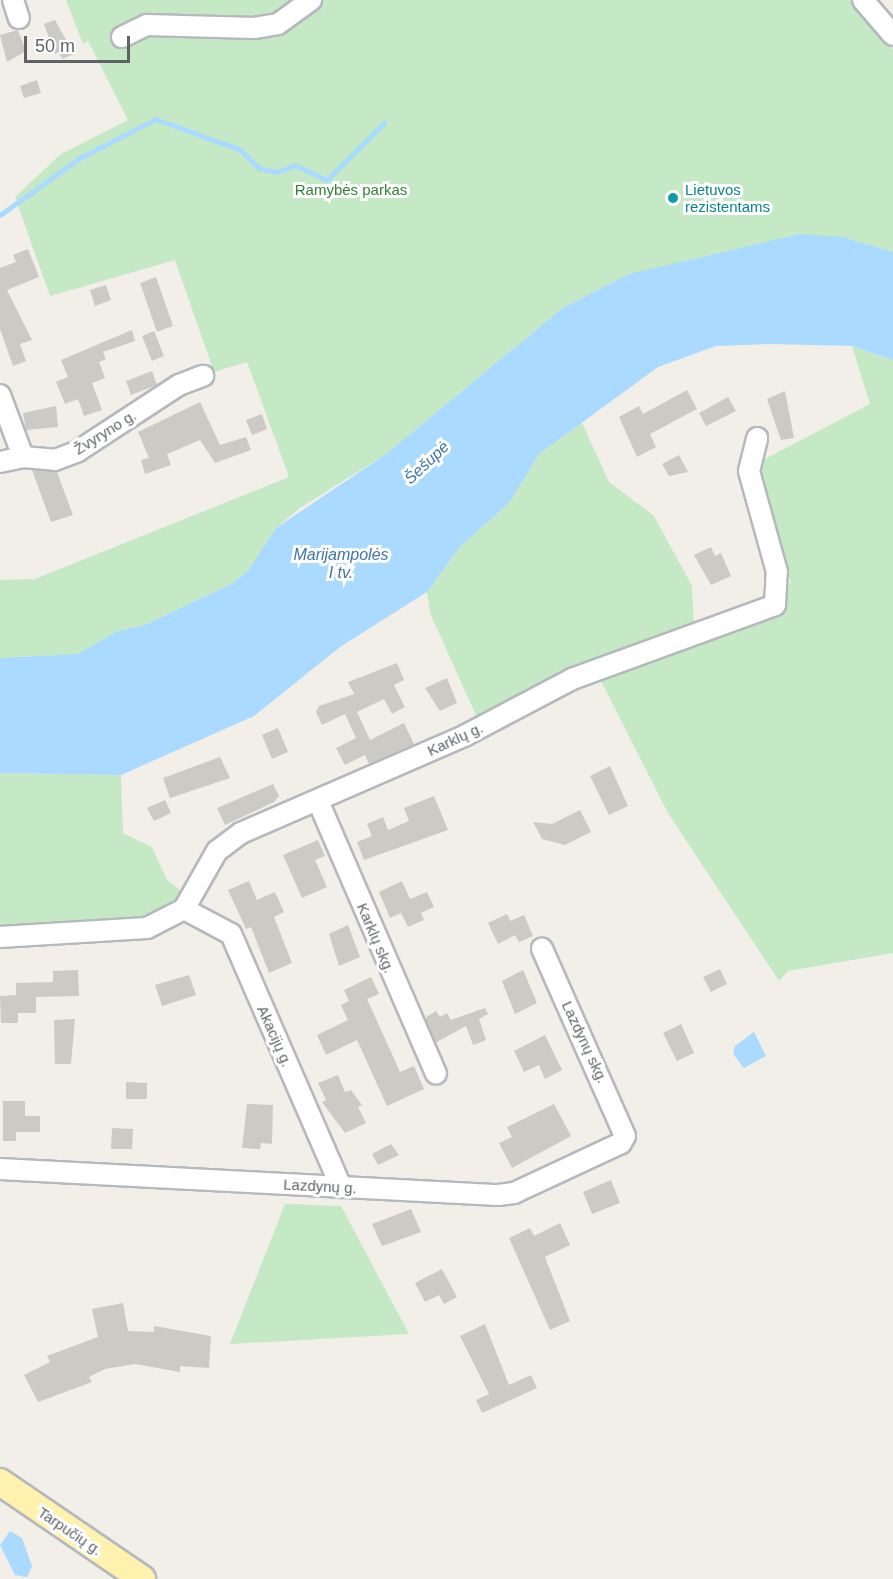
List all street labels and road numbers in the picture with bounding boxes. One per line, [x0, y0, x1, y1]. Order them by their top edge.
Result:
street label: Žvyryno g. [71, 406, 139, 458]
street label: Karklų g. [424, 718, 486, 760]
street label: Karklų skg. [353, 900, 399, 976]
street label: Lazdynų skg. [558, 998, 612, 1086]
street label: Akacijų g. [254, 1003, 296, 1069]
street label: Lazdynų g. [283, 1175, 357, 1197]
street label: Tarpučių g. [35, 1503, 105, 1559]

